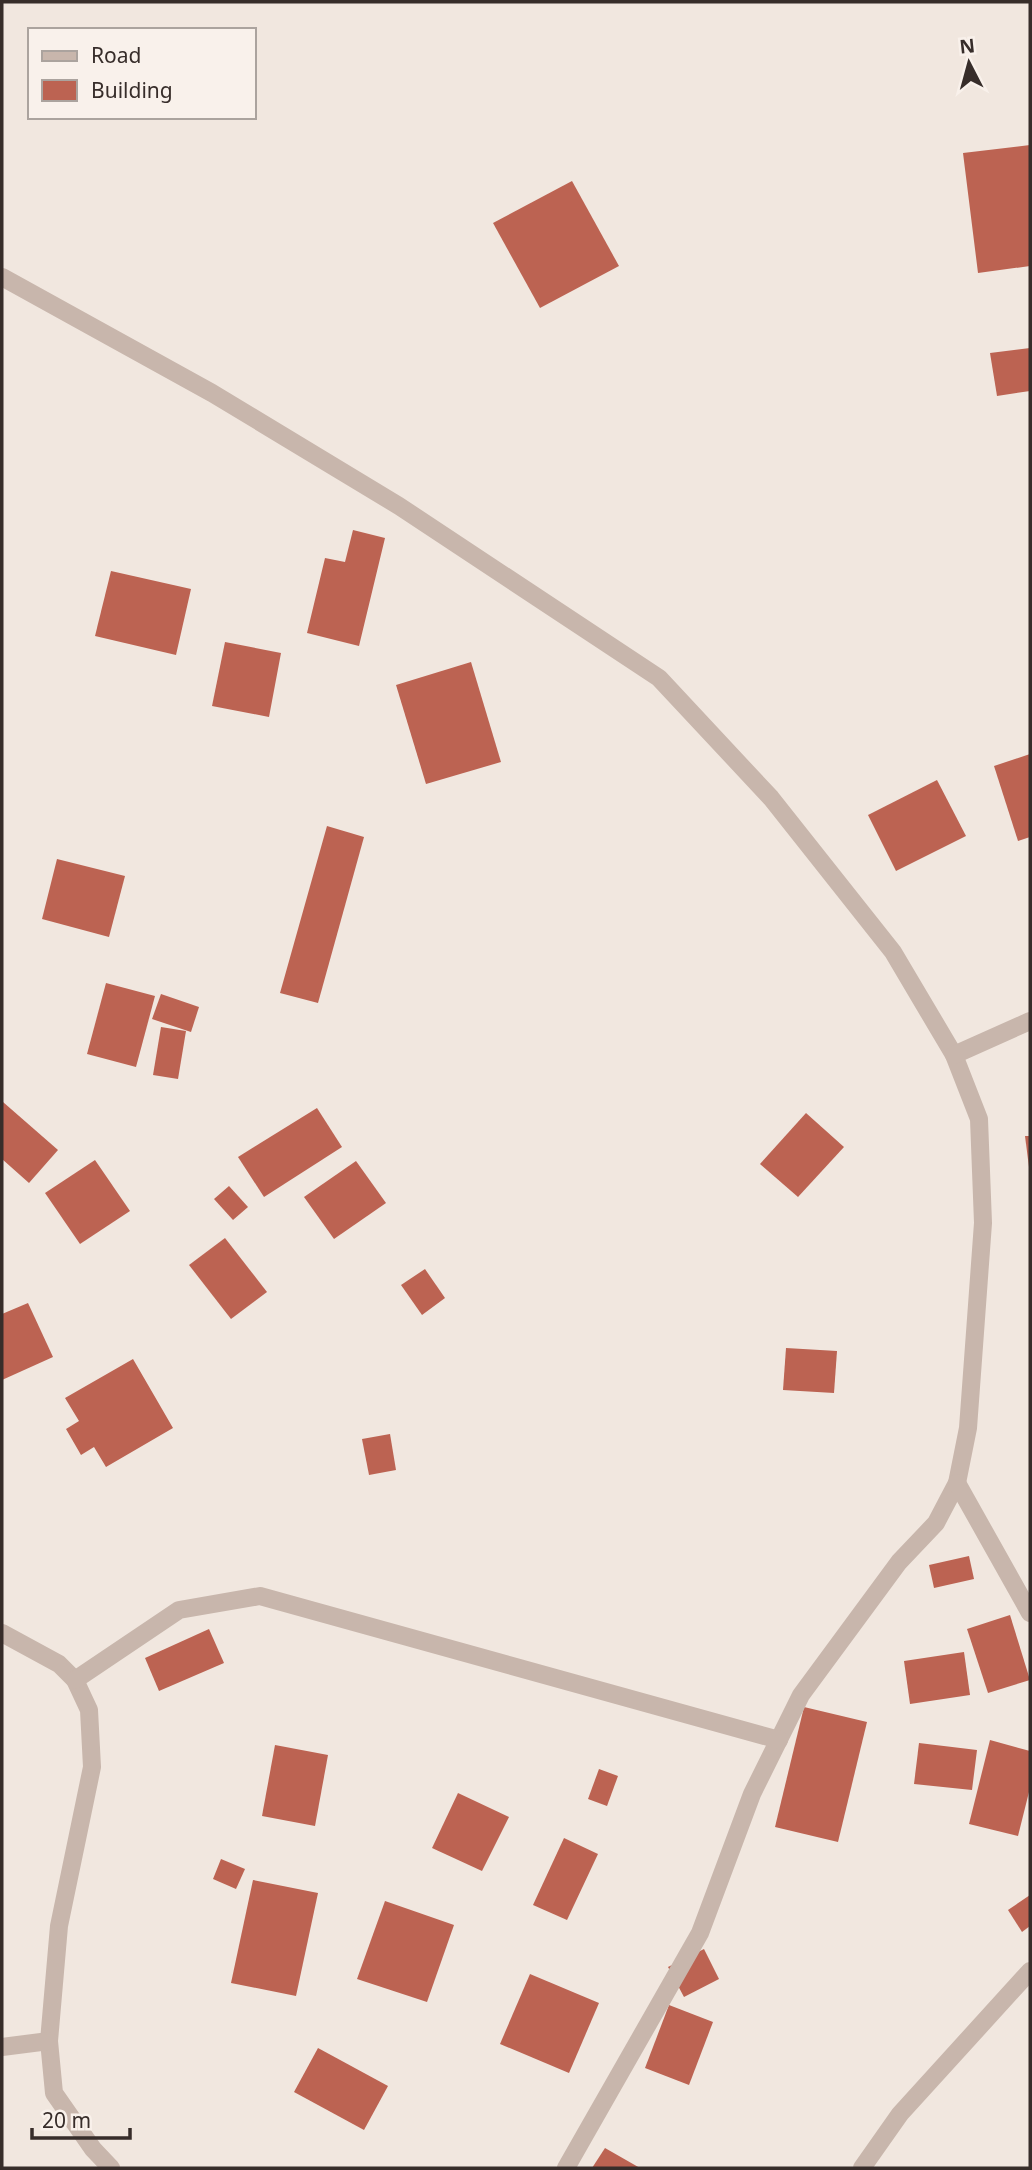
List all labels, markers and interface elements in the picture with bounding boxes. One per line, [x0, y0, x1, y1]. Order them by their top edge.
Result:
legend [28, 28, 256, 119]
north arrow [934, 28, 1004, 98]
text: N [958, 32, 976, 60]
text: Road [91, 41, 141, 69]
text: Building [91, 76, 173, 104]
scale bar [32, 2096, 130, 2140]
text: 20 m [42, 2106, 91, 2134]

